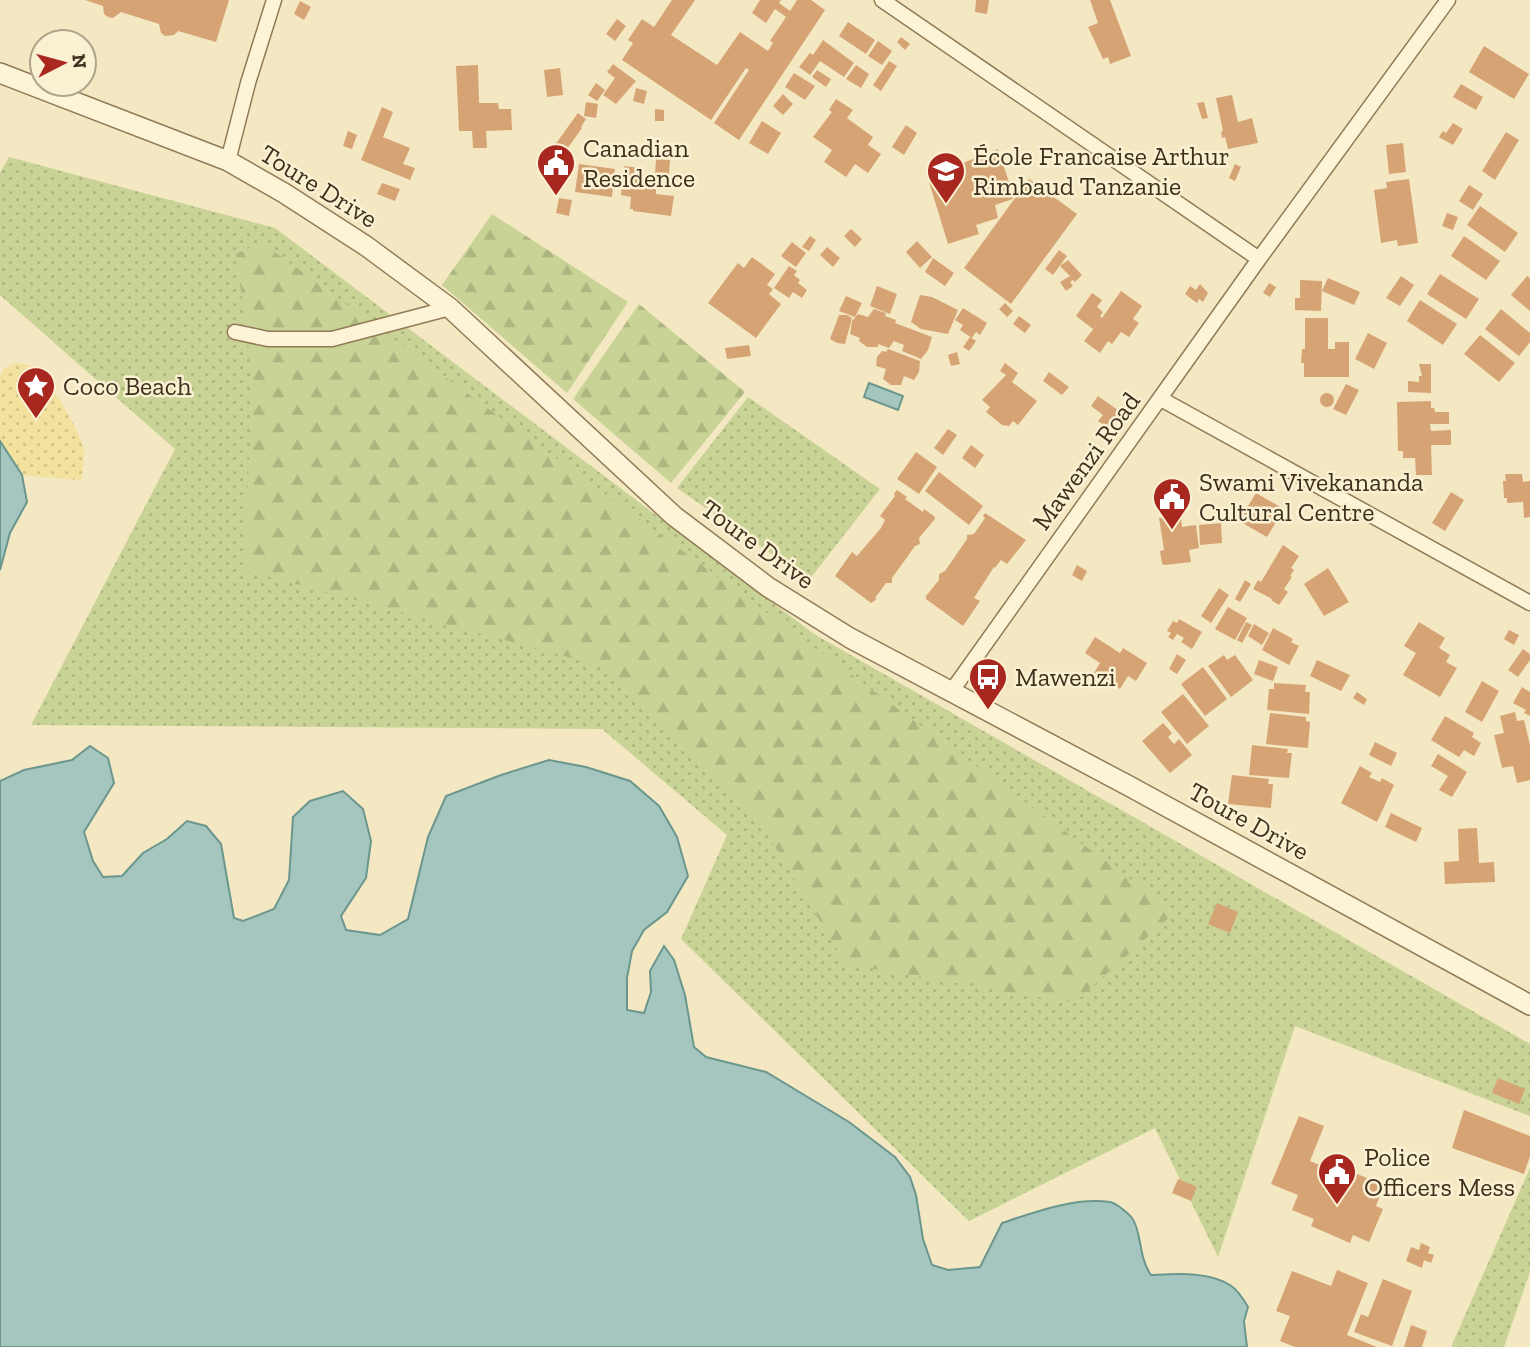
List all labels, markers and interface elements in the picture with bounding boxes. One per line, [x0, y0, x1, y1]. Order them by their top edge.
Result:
north arrow [28, 28, 98, 98]
text: N [67, 53, 92, 70]
place label: Canadian Residence [583, 132, 695, 194]
street label: Toure Drive [254, 137, 384, 235]
place label: École Francaise Arthur Rimbaud Tanzanie [973, 140, 1230, 202]
public building icon: Canadian Residence [535, 142, 577, 197]
school or university icon: École Francaise Arthur Rimbaud Tanzanie [925, 150, 967, 205]
place icon: Coco Beach [15, 365, 57, 420]
place label: Coco Beach [63, 370, 192, 402]
street label: Mawenzi Road [1025, 386, 1147, 536]
place label: Swami Vivekananda Cultural Centre [1199, 466, 1424, 528]
public building icon: Swami Vivekananda Cultural Centre [1151, 476, 1193, 531]
street label: Toure Drive [695, 492, 821, 596]
bus stop icon: Mawenzi [967, 656, 1009, 711]
place label: Mawenzi [1015, 661, 1116, 693]
street label: Toure Drive [1183, 775, 1315, 867]
place label: Police Officers Mess [1364, 1141, 1515, 1203]
public building icon: Police Officers Mess [1316, 1151, 1358, 1206]

